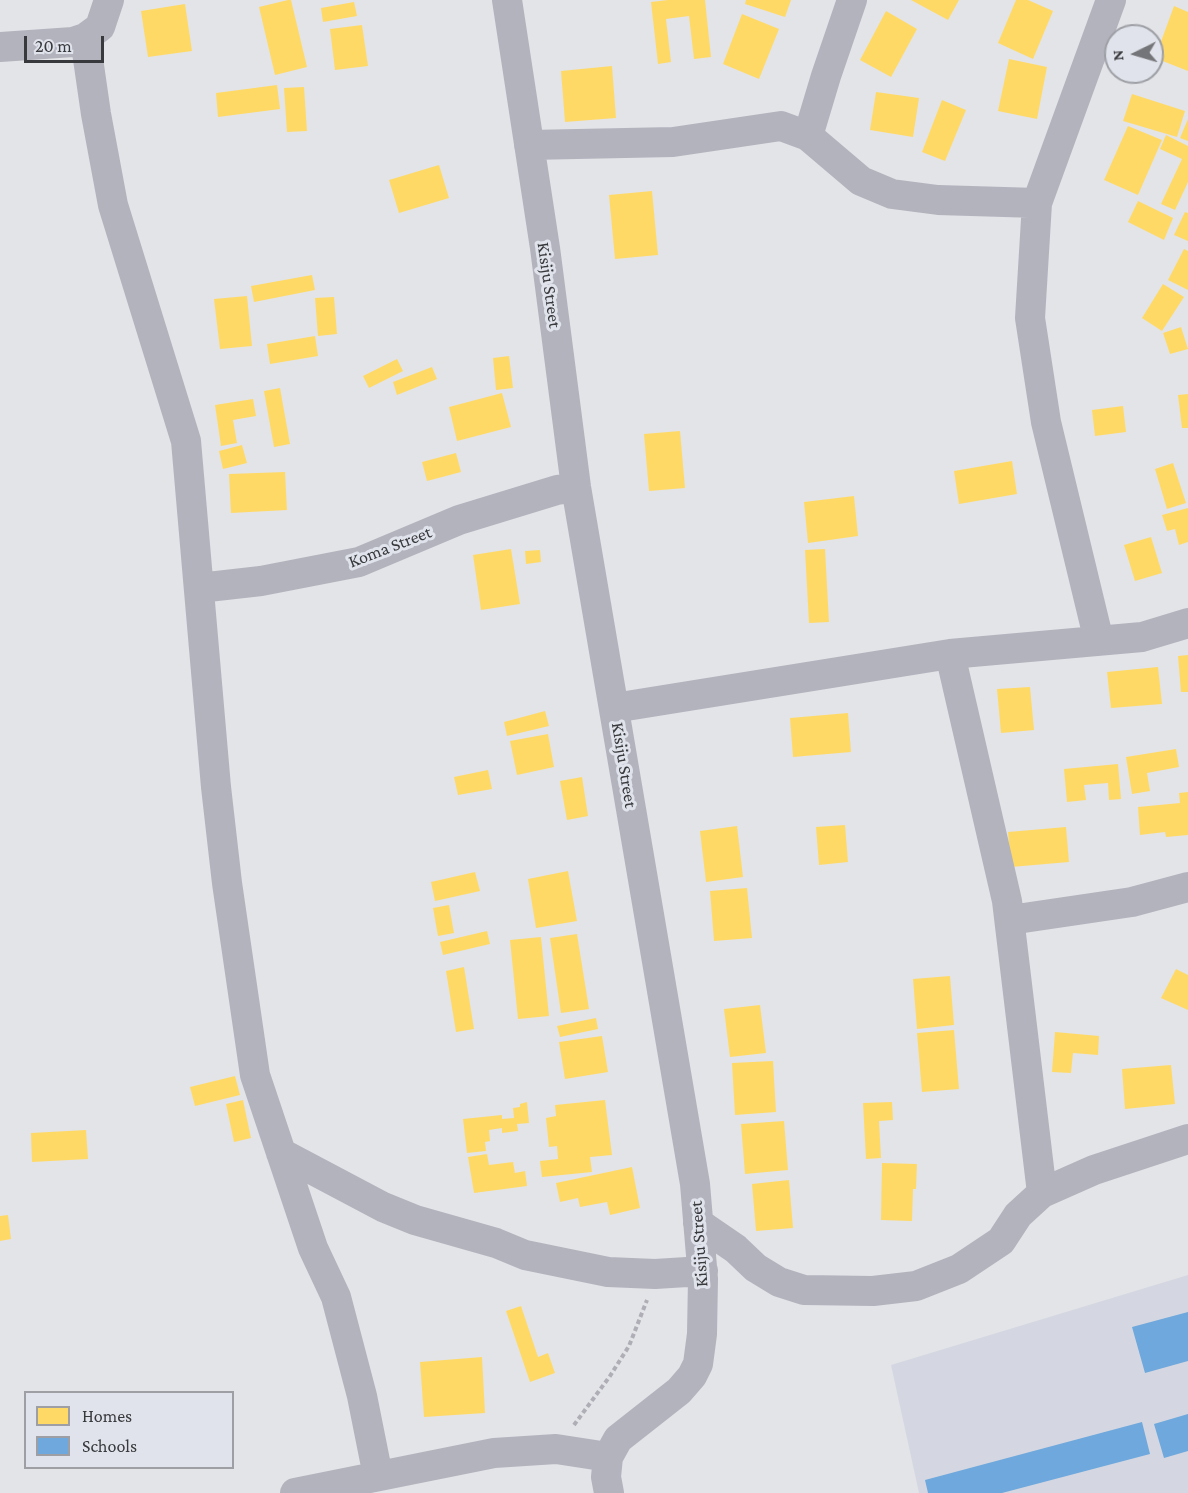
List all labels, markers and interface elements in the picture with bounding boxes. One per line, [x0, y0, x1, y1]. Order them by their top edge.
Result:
scale bar [27, 24, 106, 62]
north arrow [1104, 24, 1164, 84]
text: 20 m [35, 36, 72, 56]
text: N [1109, 49, 1127, 62]
street label: Kisiju Street [532, 241, 566, 329]
street label: Koma Street [345, 521, 435, 573]
street label: Kisiju Street [607, 721, 641, 809]
street label: Kisiju Street [685, 1200, 713, 1288]
legend [24, 1391, 234, 1469]
text: Homes [82, 1406, 132, 1426]
text: Schools [82, 1436, 137, 1456]

